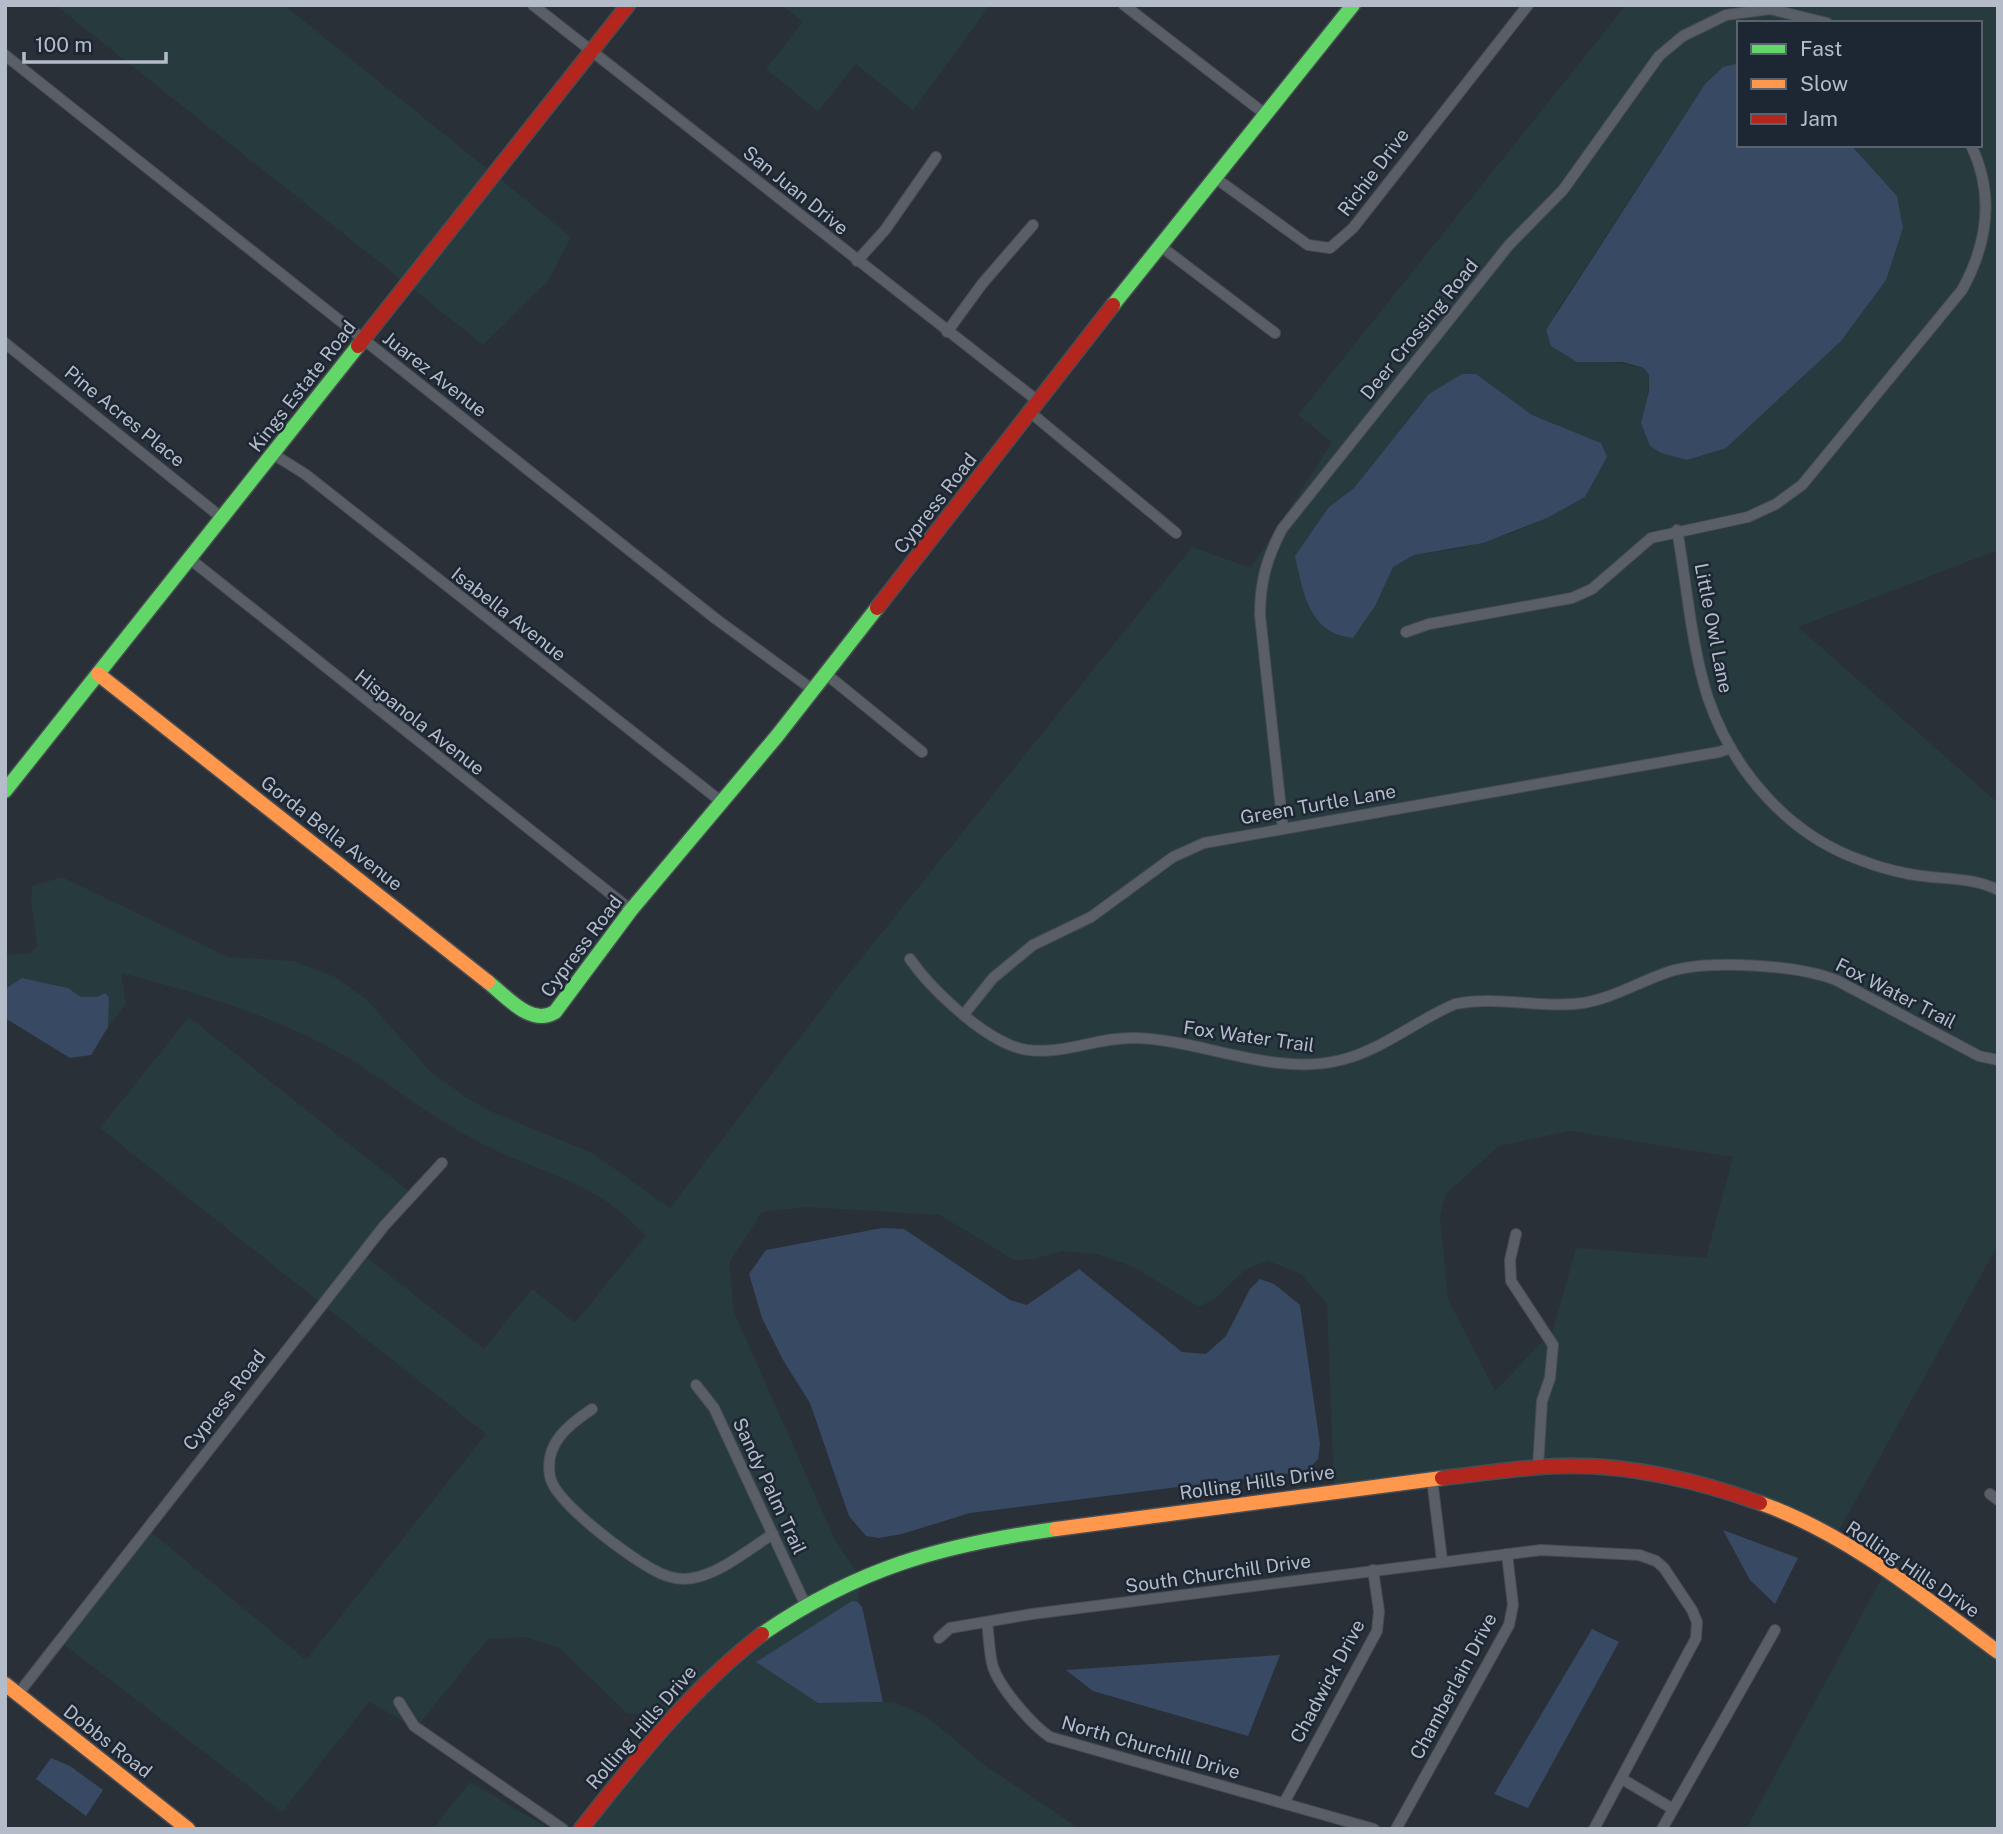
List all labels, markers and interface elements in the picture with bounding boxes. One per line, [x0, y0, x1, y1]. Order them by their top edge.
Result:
scale bar [24, 21, 166, 65]
legend [1737, 21, 1982, 147]
text: 100 m [35, 32, 92, 57]
text: Fast [1800, 36, 1842, 61]
text: Slow [1800, 71, 1848, 96]
text: Jam [1800, 106, 1838, 131]
street label: Richie Drive [1333, 124, 1413, 220]
street label: San Juan Drive [739, 141, 853, 239]
street label: Deer Crossing Road [1356, 254, 1482, 404]
street label: Kings Estate Road [244, 316, 360, 456]
street label: Juarez Avenue [379, 327, 491, 421]
street label: Pine Acres Place [61, 361, 189, 471]
street label: Cypress Road [889, 448, 981, 558]
street label: Little Owl Lane [1691, 561, 1737, 695]
street label: Isabella Avenue [447, 562, 571, 666]
street label: Hispanola Avenue [351, 665, 489, 779]
street label: Gorda Bella Avenue [257, 771, 407, 895]
street label: Green Turtle Lane [1238, 779, 1398, 829]
street label: Cypress Road [536, 891, 626, 1001]
street label: Fox Water Trail [1832, 953, 1960, 1033]
street label: Fox Water Trail [1182, 1016, 1316, 1056]
street label: Cypress Road [178, 1345, 270, 1455]
street label: Sandy Palm Trail [729, 1414, 811, 1558]
street label: Rolling Hills Drive [1178, 1460, 1336, 1504]
street label: Rolling Hills Drive [1842, 1516, 1984, 1622]
street label: South Churchill Drive [1124, 1549, 1312, 1597]
street label: Chamberlain Drive [1405, 1609, 1501, 1763]
street label: Chadwick Drive [1285, 1616, 1369, 1746]
street label: Rolling Hills Drive [581, 1661, 701, 1793]
street label: Dobbs Road [60, 1700, 156, 1782]
street label: North Churchill Drive [1059, 1711, 1243, 1783]

